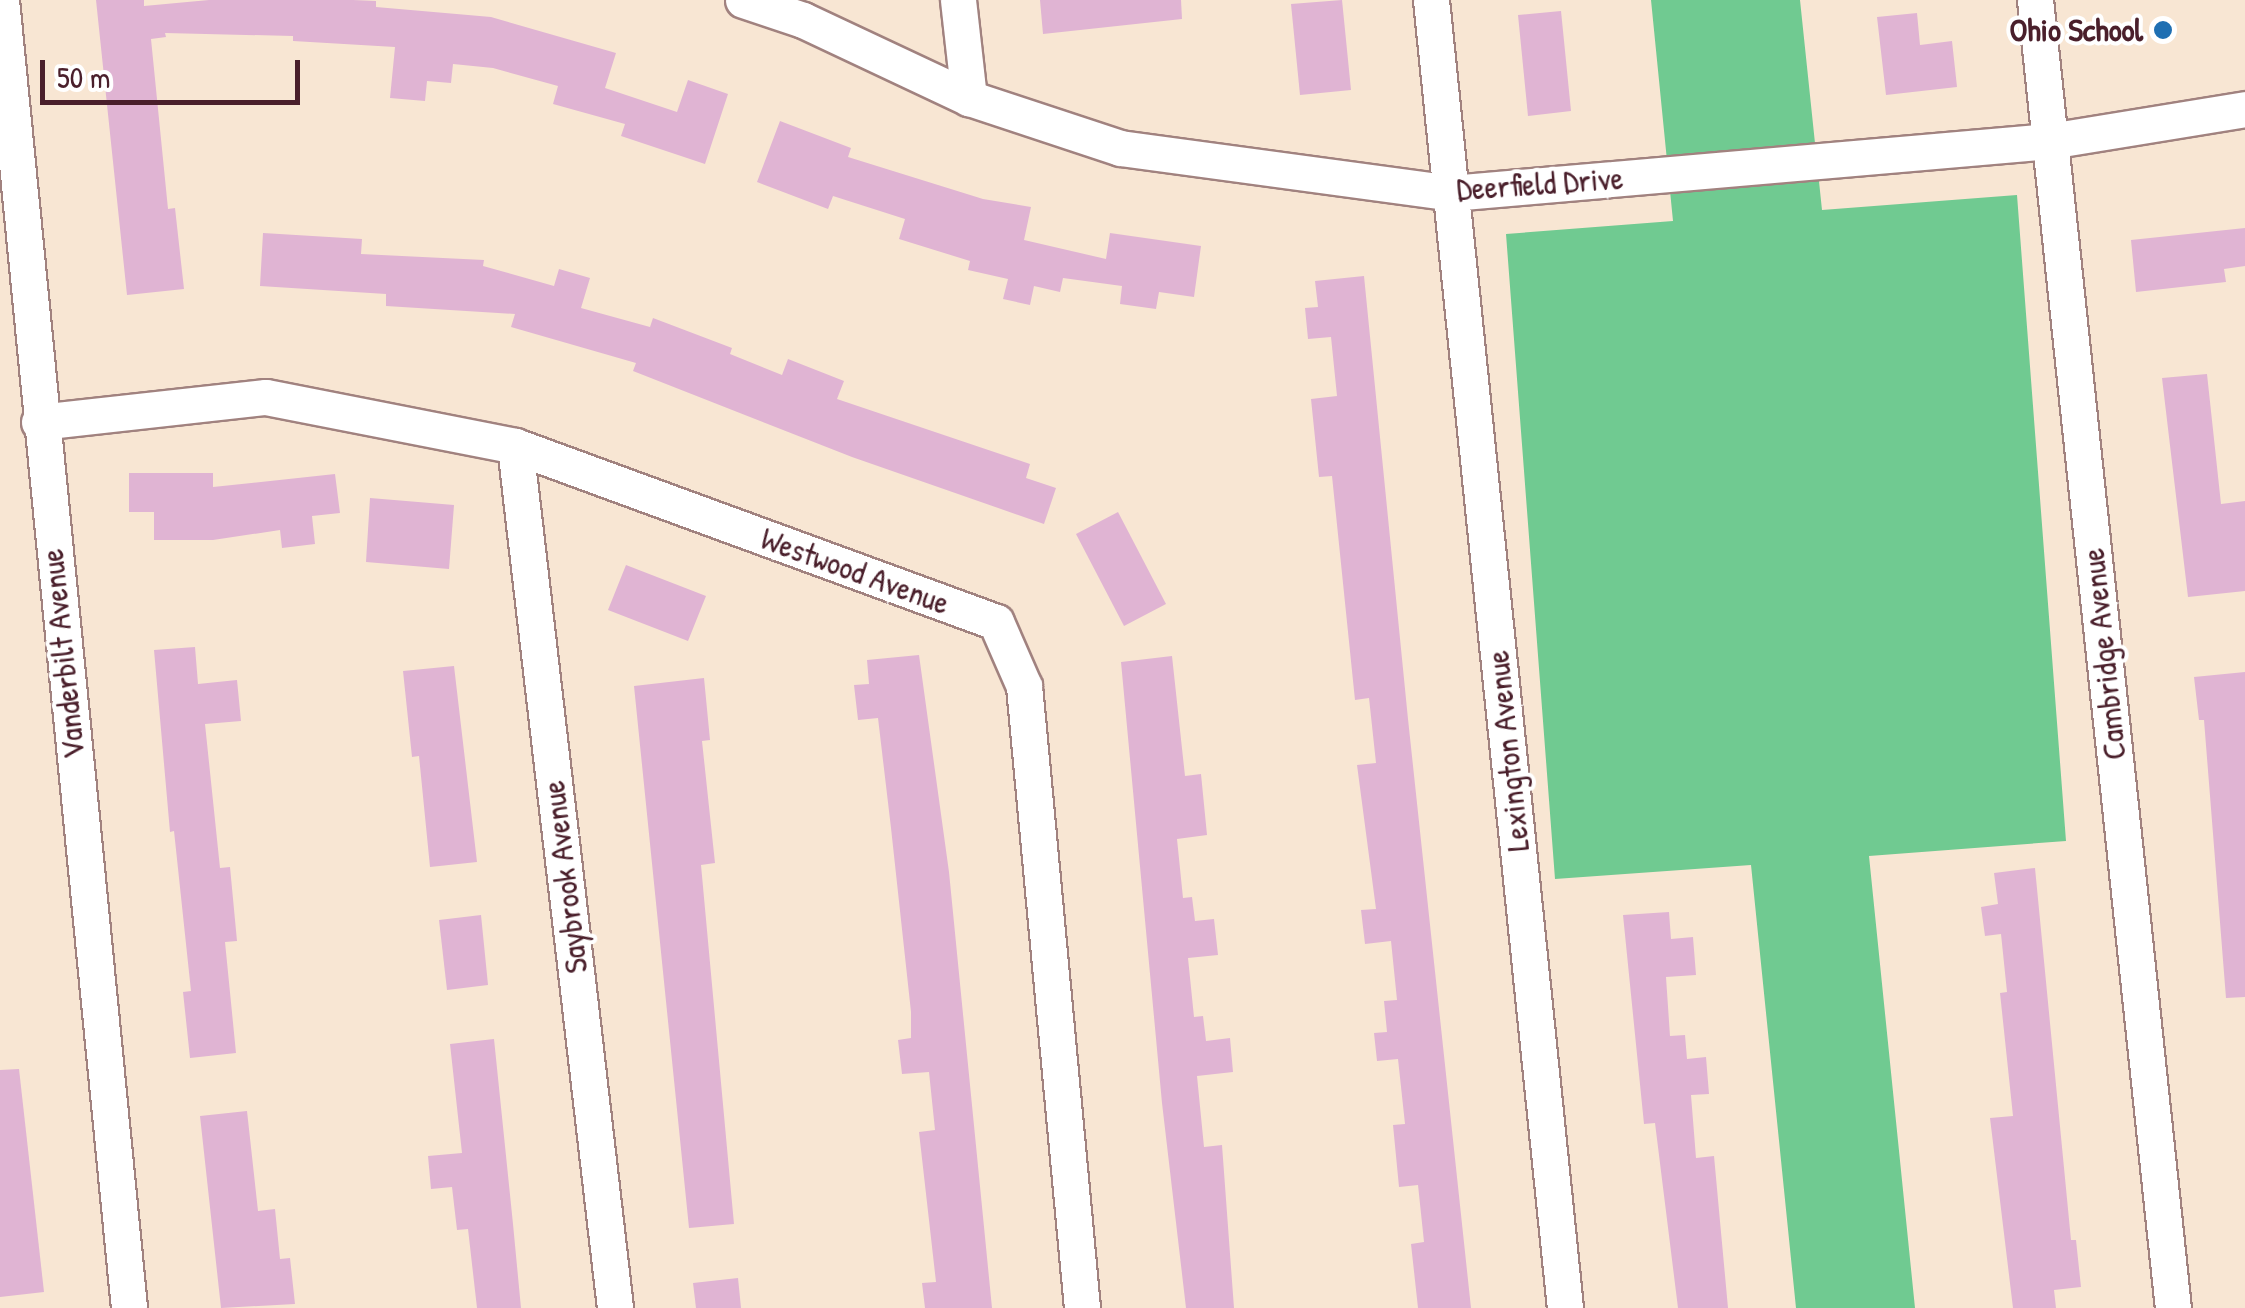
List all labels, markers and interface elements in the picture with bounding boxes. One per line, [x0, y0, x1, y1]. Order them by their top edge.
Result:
place label: Ohio School [2009, 11, 2143, 49]
marker: Ohio School [2152, 19, 2174, 41]
scale bar [45, 40, 305, 102]
text: 50 m [57, 57, 110, 97]
street label: Deerfield Drive [1455, 159, 1625, 209]
street label: Westwood Avenue [756, 519, 954, 623]
street label: Cambridge Avenue [2074, 546, 2134, 762]
street label: Vanderbilt Avenue [33, 547, 93, 761]
street label: Lexington Avenue [1478, 649, 1538, 853]
street label: Saybrook Avenue [534, 778, 596, 976]

